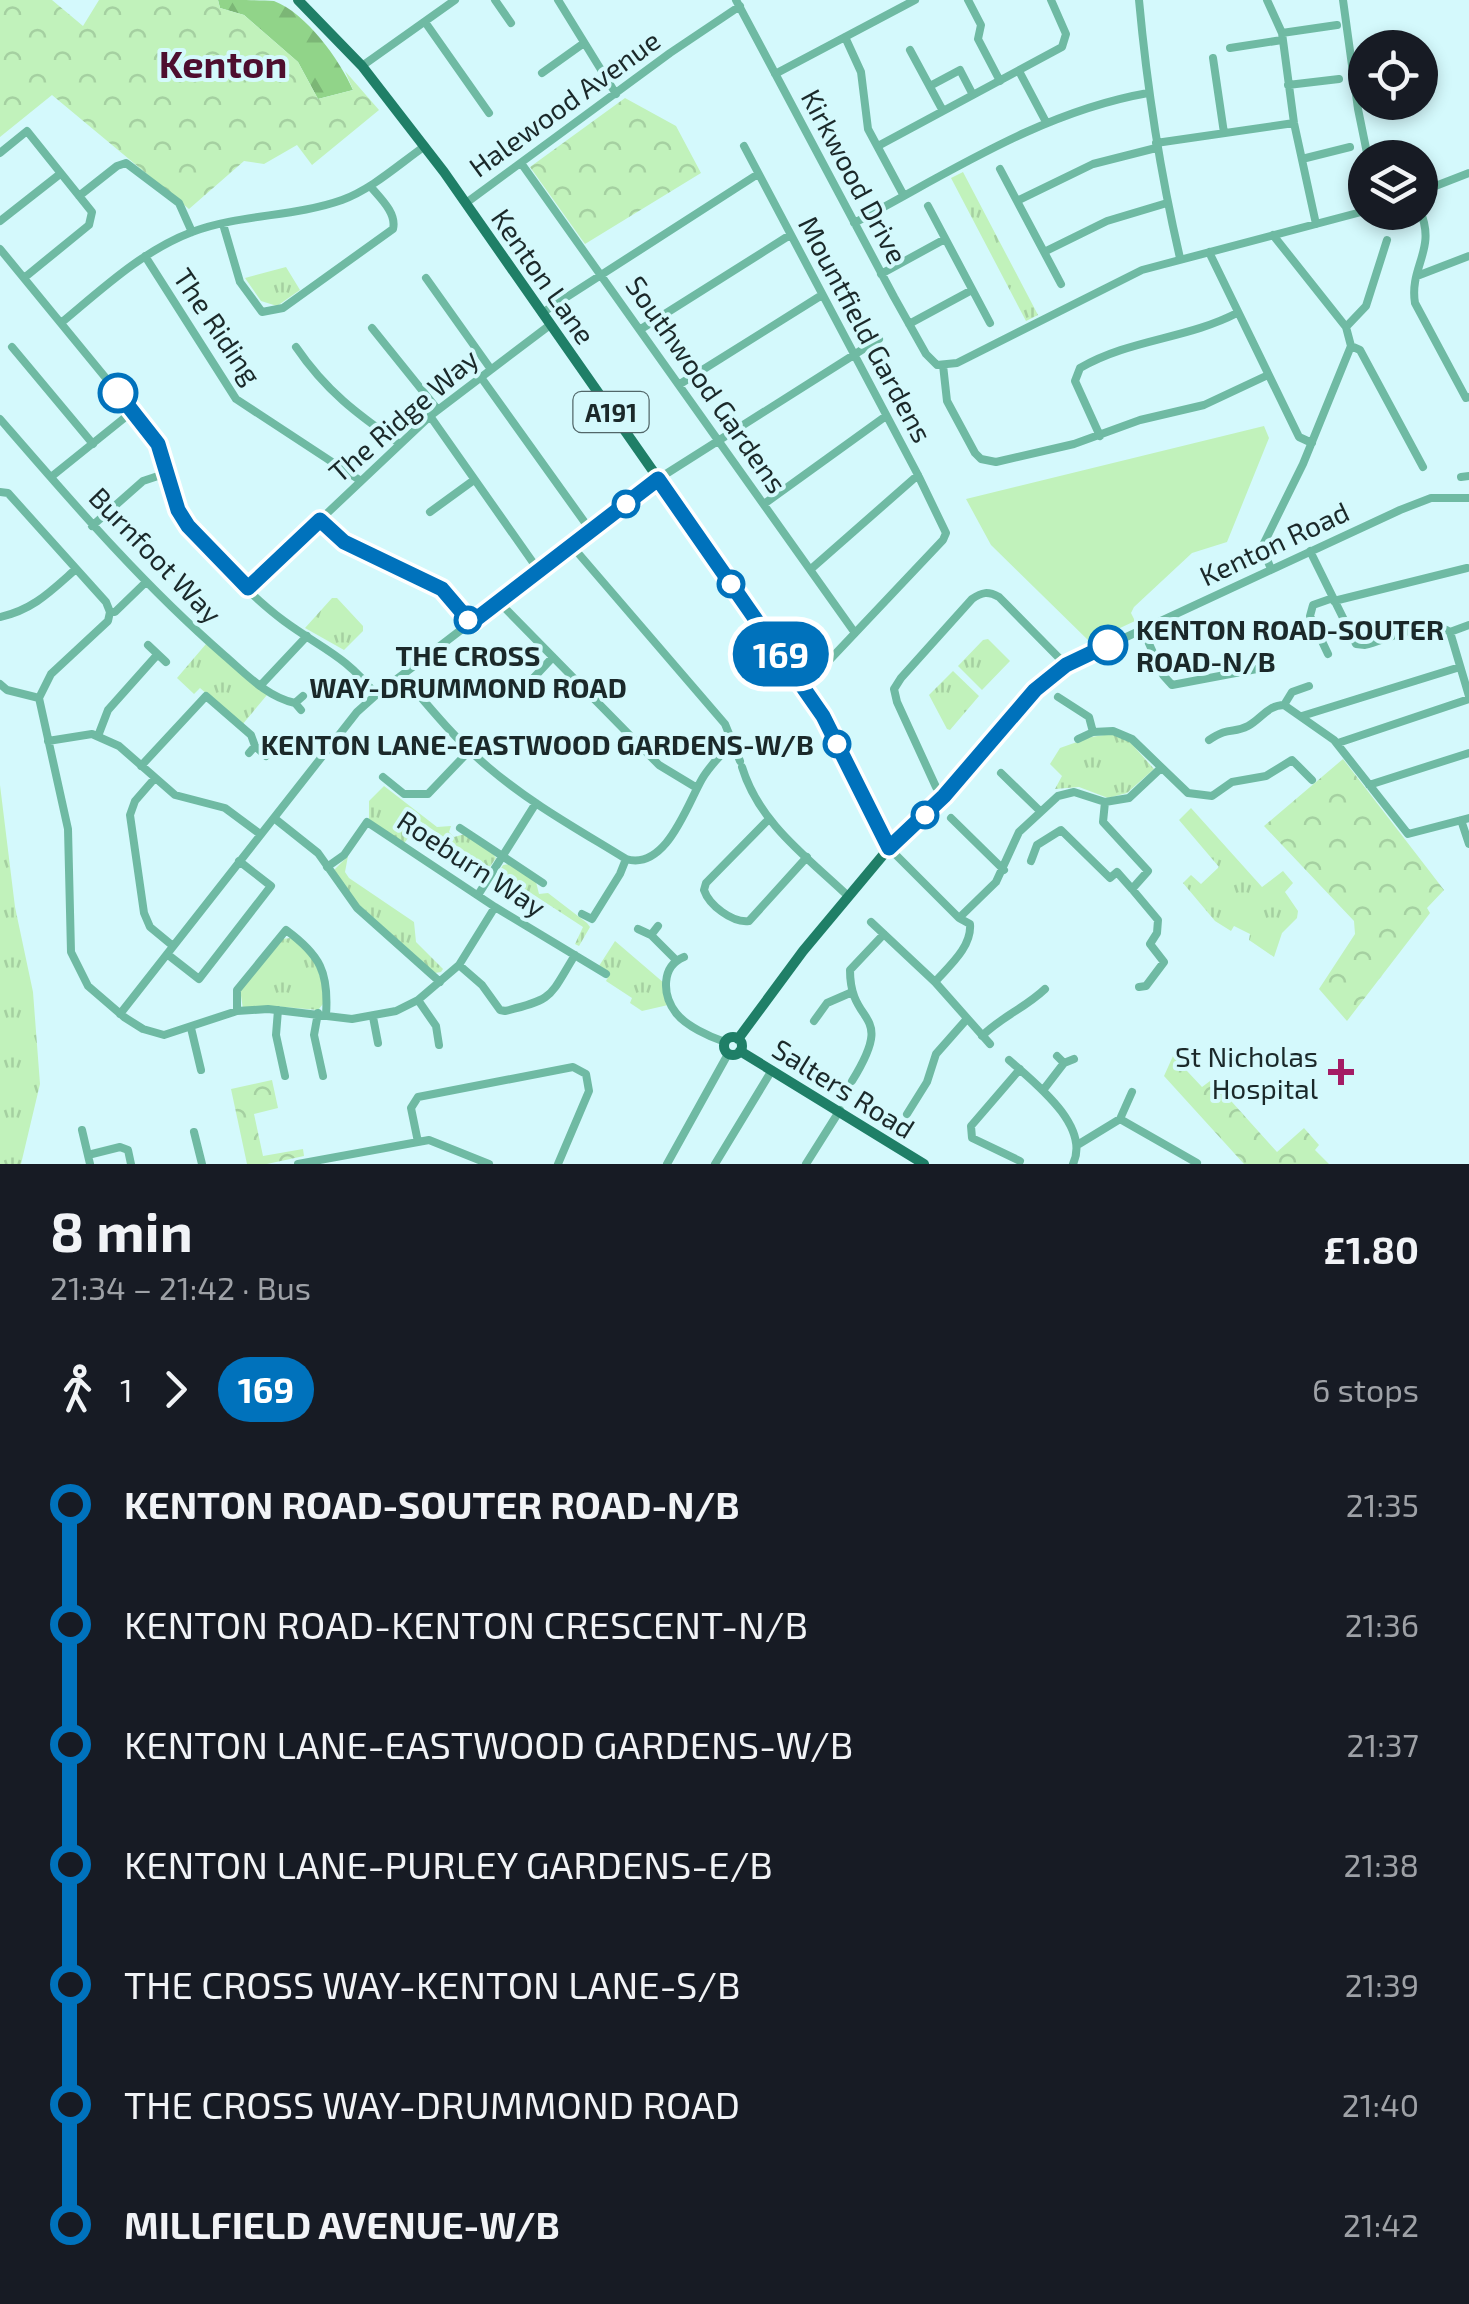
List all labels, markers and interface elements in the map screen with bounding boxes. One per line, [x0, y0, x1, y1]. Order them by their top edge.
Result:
street label: Halewood Avenue [462, 22, 666, 184]
map controls [1348, 30, 1438, 230]
button: locate [1348, 30, 1438, 120]
district label: Kenton [159, 40, 287, 86]
street label: Kirkwood Drive [795, 83, 915, 269]
button: layers [1348, 140, 1438, 230]
street label: Kenton Lane [485, 202, 603, 350]
street label: Mountfield Gardens [792, 210, 940, 448]
street label: The Riding [167, 261, 269, 391]
street label: Southwood Gardens [619, 269, 795, 499]
street label: The Ridge Way [321, 341, 485, 489]
unlabelled marker [99, 374, 137, 412]
road number: A191 [574, 392, 648, 432]
street label: Burnfoot Way [83, 480, 229, 630]
unlabelled marker [613, 491, 639, 517]
street label: Kenton Road [1194, 494, 1354, 592]
unlabelled marker [718, 571, 744, 597]
marker: THE CROSS WAY-DRUMMOND ROAD [455, 607, 481, 633]
place label: KENTON ROAD-SOUTER ROAD-N/B [1136, 612, 1444, 678]
line badge: 169 [724, 622, 838, 686]
marker: KENTON ROAD-SOUTER ROAD-N/B [1089, 626, 1127, 664]
text: 169 [753, 633, 809, 675]
place label: THE CROSS WAY-DRUMMOND ROAD [309, 638, 627, 704]
place label: KENTON LANE-EASTWOOD GARDENS-W/B [261, 727, 814, 761]
marker: KENTON LANE-EASTWOOD GARDENS-W/B [824, 731, 850, 757]
unlabelled marker [912, 802, 938, 828]
street label: Roeburn Way [392, 803, 553, 924]
street label: Salters Road [767, 1031, 921, 1145]
place label: St Nicholas Hospital [1175, 1039, 1319, 1105]
marker: St Nicholas Hospital [1328, 1059, 1354, 1085]
text: 8 min [50, 1197, 193, 1263]
text: £1.80 [1323, 1226, 1419, 1272]
text: 21:34 – 21:42 · Bus [50, 1268, 311, 1306]
icon: walk [50, 1362, 105, 1417]
icon: forward [148, 1362, 203, 1417]
text: 169 [238, 1368, 294, 1410]
text: 1 [120, 1370, 133, 1408]
text: 6 stops [1312, 1370, 1419, 1408]
text: KENTON ROAD-SOUTER ROAD-N/B [124, 1481, 740, 1527]
text: 21:35 [1346, 1485, 1419, 1523]
text: KENTON ROAD-KENTON CRESCENT-N/B [124, 1601, 808, 1647]
text: 21:36 [1345, 1605, 1419, 1643]
text: KENTON LANE-EASTWOOD GARDENS-W/B [124, 1721, 853, 1767]
text: 21:37 [1347, 1725, 1419, 1763]
text: KENTON LANE-PURLEY GARDENS-E/B [124, 1841, 773, 1887]
text: 21:38 [1344, 1845, 1419, 1883]
text: THE CROSS WAY-KENTON LANE-S/B [124, 1961, 741, 2007]
text: 21:39 [1345, 1965, 1419, 2003]
text: THE CROSS WAY-DRUMMOND ROAD [124, 2081, 740, 2127]
text: 21:40 [1342, 2085, 1419, 2123]
text: MILLFIELD AVENUE-W/B [124, 2201, 560, 2247]
text: 21:42 [1343, 2205, 1419, 2243]

